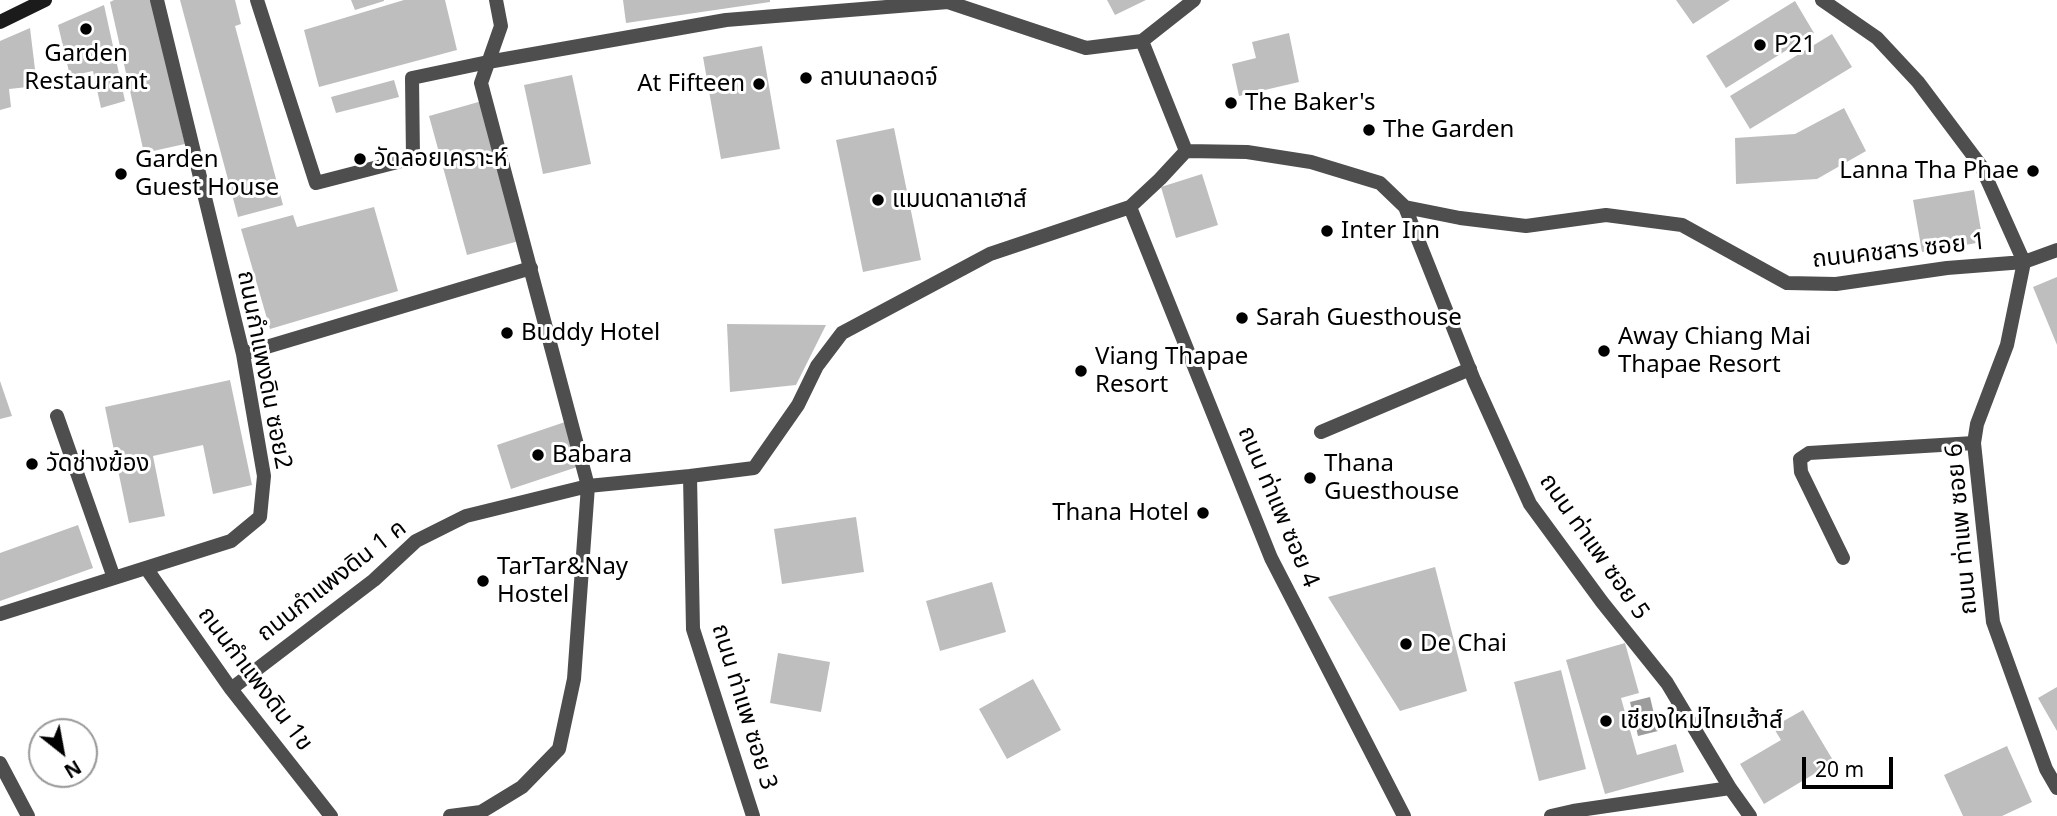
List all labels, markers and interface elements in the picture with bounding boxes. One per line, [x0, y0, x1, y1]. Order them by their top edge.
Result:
marker: Garden Restaurant [78, 21, 94, 37]
place label: P21 [1774, 31, 1816, 59]
marker: P21 [1752, 37, 1768, 53]
place label: Garden Restaurant [24, 40, 148, 96]
place label: ลานนาลอดจ์ [820, 64, 938, 92]
place label: At Fifteen [637, 70, 745, 98]
marker: ลานนาลอดจ์ [798, 70, 814, 86]
marker: At Fifteen [751, 76, 767, 92]
place label: The Baker's [1245, 89, 1375, 117]
marker: The Baker's [1223, 95, 1239, 111]
place label: The Garden [1383, 116, 1514, 144]
marker: The Garden [1361, 122, 1377, 138]
place label: วัดลอยเคราะห์ [374, 145, 508, 173]
place label: Garden Guest House [135, 146, 279, 202]
marker: วัดลอยเคราะห์ [352, 151, 368, 167]
place label: Lanna Tha Phae [1839, 157, 2019, 185]
marker: Lanna Tha Phae [2025, 163, 2041, 179]
marker: Garden Guest House [113, 166, 129, 182]
place label: แมนดาลาเฮาส์ [892, 186, 1027, 214]
marker: แมนดาลาเฮาส์ [870, 192, 886, 208]
place label: Inter Inn [1341, 217, 1440, 245]
marker: Inter Inn [1319, 223, 1335, 239]
street label: ถนนคชสาร ซอย 1 [1811, 228, 1987, 274]
street label: ถนนกำแพงดิน ซอย2 [231, 268, 297, 472]
place label: Sarah Guesthouse [1256, 304, 1462, 332]
marker: Sarah Guesthouse [1234, 310, 1250, 326]
place label: Buddy Hotel [521, 319, 660, 347]
place label: Away Chiang Mai Thapae Resort [1618, 323, 1811, 379]
marker: Buddy Hotel [499, 325, 515, 341]
place label: Viang Thapae Resort [1095, 343, 1248, 399]
marker: Away Chiang Mai Thapae Resort [1596, 343, 1612, 359]
marker: Viang Thapae Resort [1073, 363, 1089, 379]
street label: ถนน ท่าแพ ซอย 4 [1231, 422, 1325, 592]
place label: Babara [552, 441, 632, 469]
street label: ถนน ท่าแพ ซอย 6 [1940, 442, 1984, 616]
marker: Babara [530, 447, 546, 463]
place label: วัดช่างฆ้อง [46, 450, 149, 478]
place label: Thana Guesthouse [1324, 450, 1459, 506]
marker: วัดช่างฆ้อง [24, 456, 40, 472]
street label: ถนน ท่าแพ ซอย 5 [1533, 468, 1655, 626]
marker: Thana Guesthouse [1302, 470, 1318, 486]
place label: Thana Hotel [1052, 499, 1189, 527]
marker: Thana Hotel [1195, 505, 1211, 521]
street label: ถนนกำแพงดิน 1 ค [252, 514, 412, 648]
place label: TarTar&Nay Hostel [497, 553, 628, 609]
marker: TarTar&Nay Hostel [475, 573, 491, 589]
street label: ถนนกำแพงดิน 1ข [191, 601, 319, 757]
street label: ถนน ท่าแพ ซอย 3 [705, 621, 783, 793]
place label: De Chai [1420, 630, 1507, 658]
marker: De Chai [1398, 636, 1414, 652]
place label: เชียงใหม่ไทยเฮ้าส์ [1620, 707, 1783, 735]
marker: เชียงใหม่ไทยเฮ้าส์ [1598, 713, 1614, 729]
north arrow [28, 718, 98, 788]
scale bar [1805, 742, 1896, 786]
text: N [59, 754, 86, 784]
text: 20 m [1815, 755, 1864, 783]

